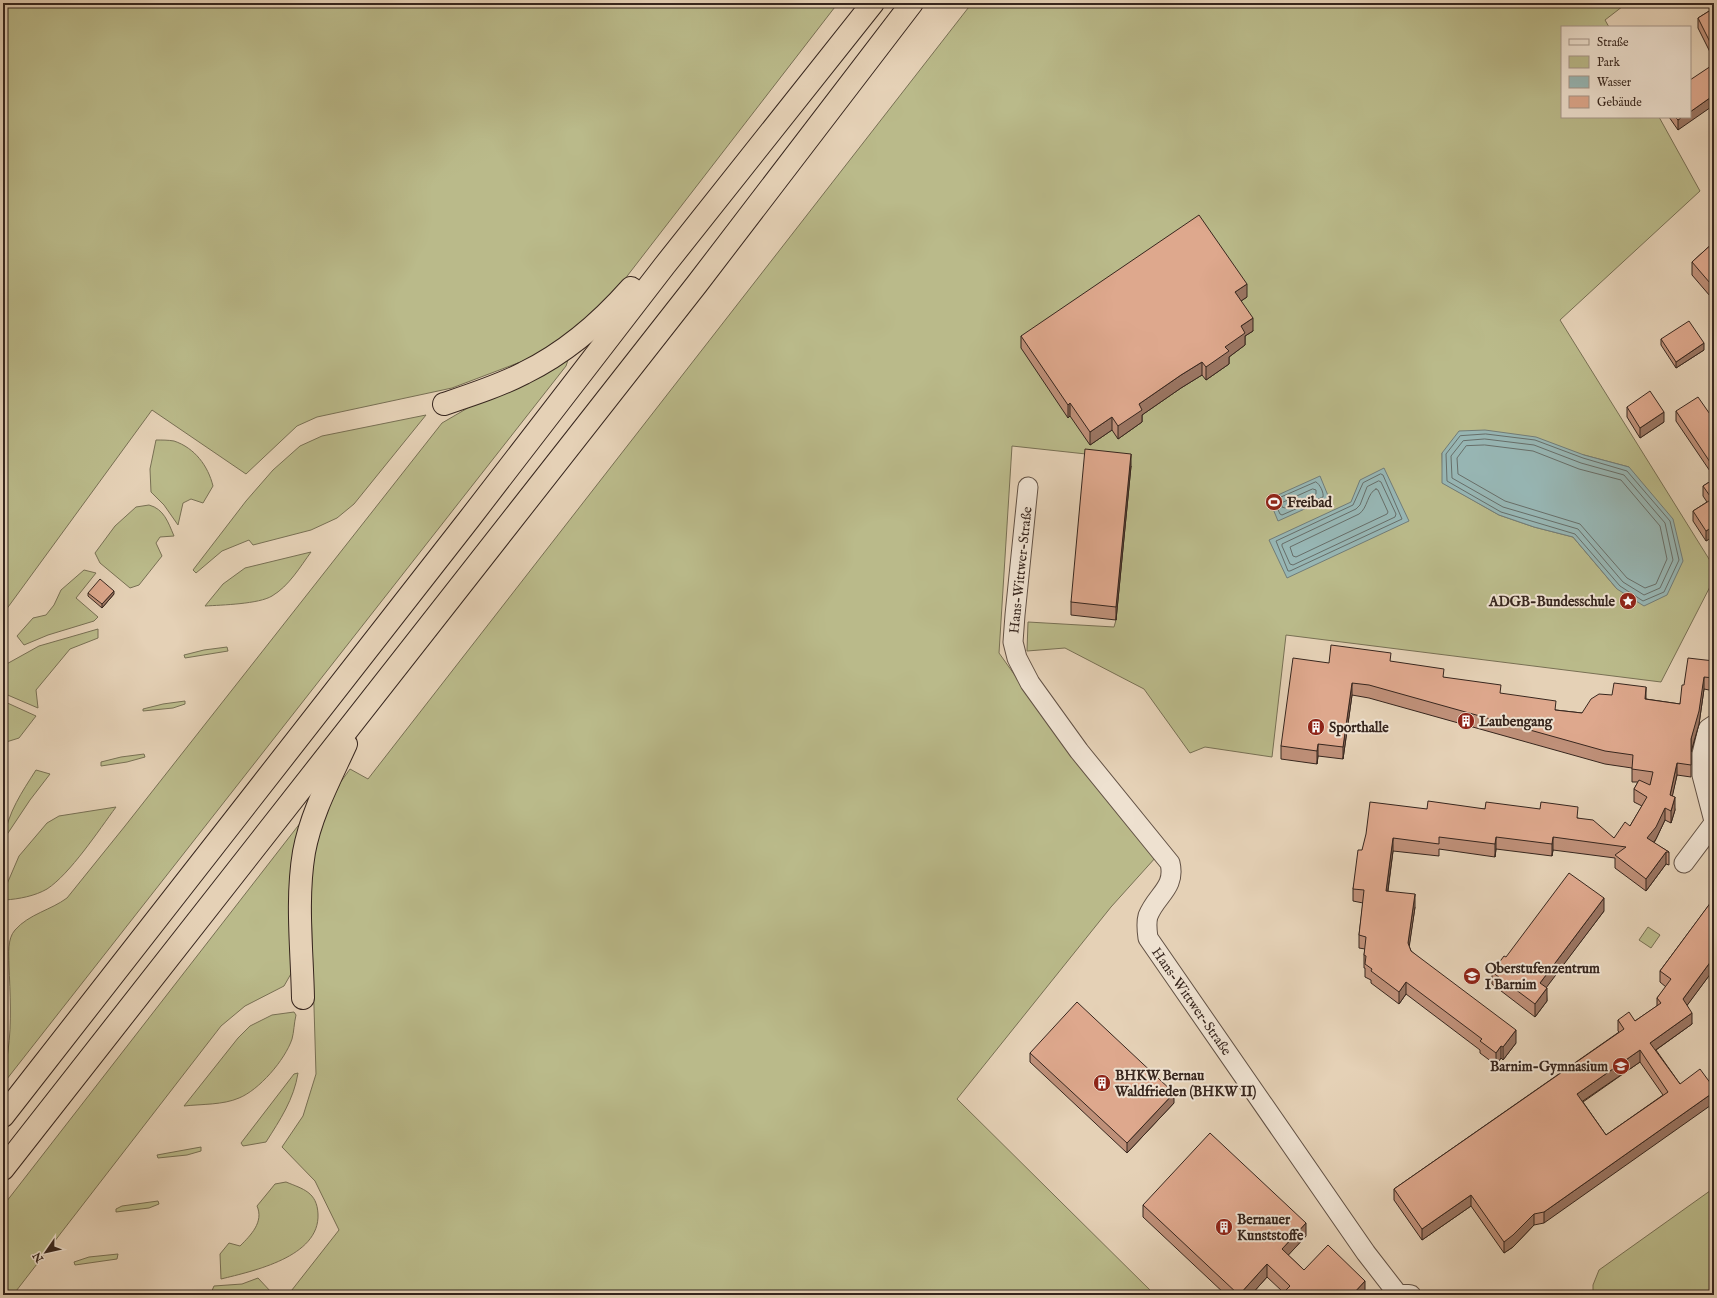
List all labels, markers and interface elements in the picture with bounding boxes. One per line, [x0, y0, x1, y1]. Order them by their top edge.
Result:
legend [1561, 26, 1691, 118]
text: Straße [1597, 35, 1629, 50]
text: Park [1597, 55, 1620, 70]
text: Wasser [1597, 75, 1632, 90]
text: Gebäude [1597, 95, 1642, 110]
sports icon: Freibad [1264, 492, 1284, 512]
place label: Freibad [1287, 494, 1332, 512]
street label: Hans-Wittwer-Straße [1005, 505, 1037, 635]
place icon: ADGB-Bundesschule [1618, 591, 1638, 611]
place label: ADGB-Bundesschule [1488, 593, 1616, 611]
building icon: Laubengang [1456, 711, 1476, 731]
place label: Laubengang [1479, 713, 1554, 731]
building icon: Sporthalle [1306, 717, 1326, 737]
place label: Sporthalle [1329, 719, 1389, 737]
street label: Hans-Wittwer-Straße [1147, 944, 1235, 1059]
place label: Oberstufenzentrum I Barnim [1485, 960, 1600, 994]
school or university icon: Oberstufenzentrum I Barnim [1462, 966, 1482, 986]
school or university icon: Barnim-Gymnasium [1611, 1056, 1631, 1076]
place label: Barnim-Gymnasium [1490, 1058, 1608, 1076]
place label: BHKW Bernau Waldfrieden (BHKW II) [1114, 1067, 1257, 1101]
building icon: BHKW Bernau Waldfrieden (BHKW II) [1092, 1073, 1112, 1093]
place label: Bernauer Kunststoffe [1237, 1211, 1304, 1245]
building icon: Bernauer Kunststoffe [1214, 1217, 1234, 1237]
north arrow [26, 1232, 66, 1272]
text: N [30, 1249, 48, 1266]

